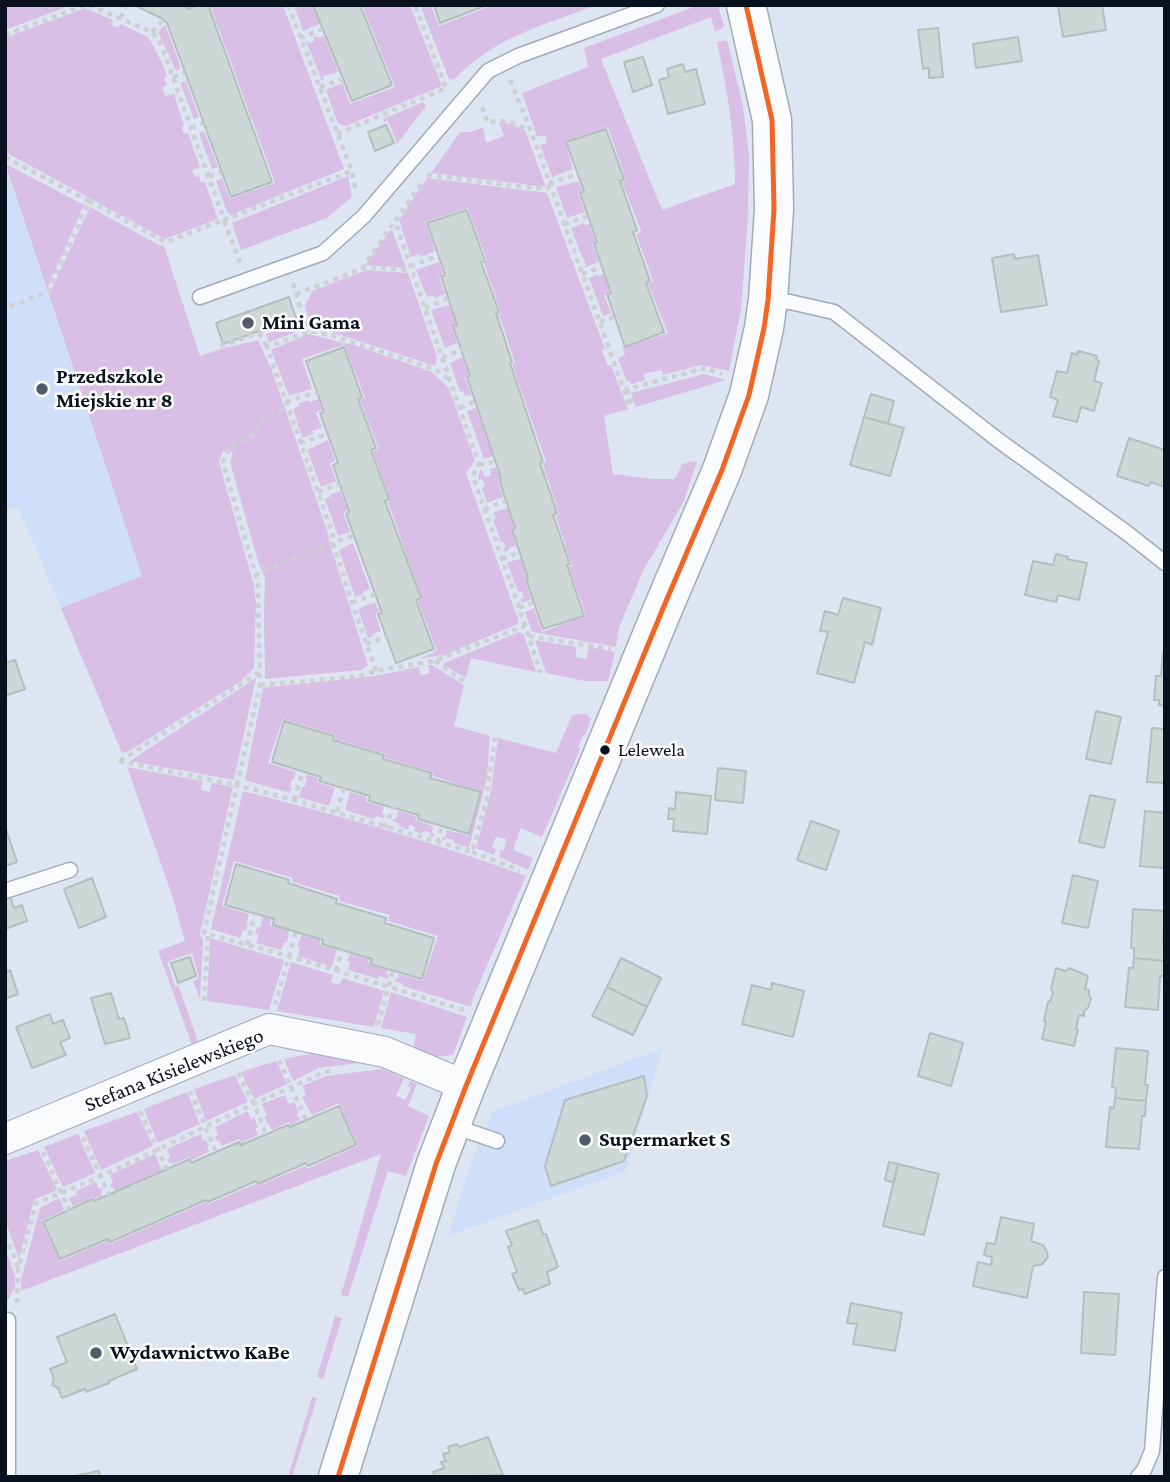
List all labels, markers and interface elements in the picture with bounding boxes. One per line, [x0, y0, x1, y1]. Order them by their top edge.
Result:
place label: Mini Gama [262, 310, 360, 336]
marker: Mini Gama [240, 315, 256, 331]
place label: Przedszkole Miejskie nr 8 [56, 364, 173, 414]
marker: Przedszkole Miejskie nr 8 [34, 381, 50, 397]
place label: Lelewela [618, 739, 685, 761]
marker: Lelewela [598, 743, 612, 757]
street label: Stefana Kisielewskiego [81, 1023, 267, 1117]
place label: Supermarket S [599, 1127, 730, 1153]
marker: Supermarket S [577, 1132, 593, 1148]
place label: Wydawnictwo KaBe [110, 1340, 290, 1366]
marker: Wydawnictwo KaBe [88, 1345, 104, 1361]

